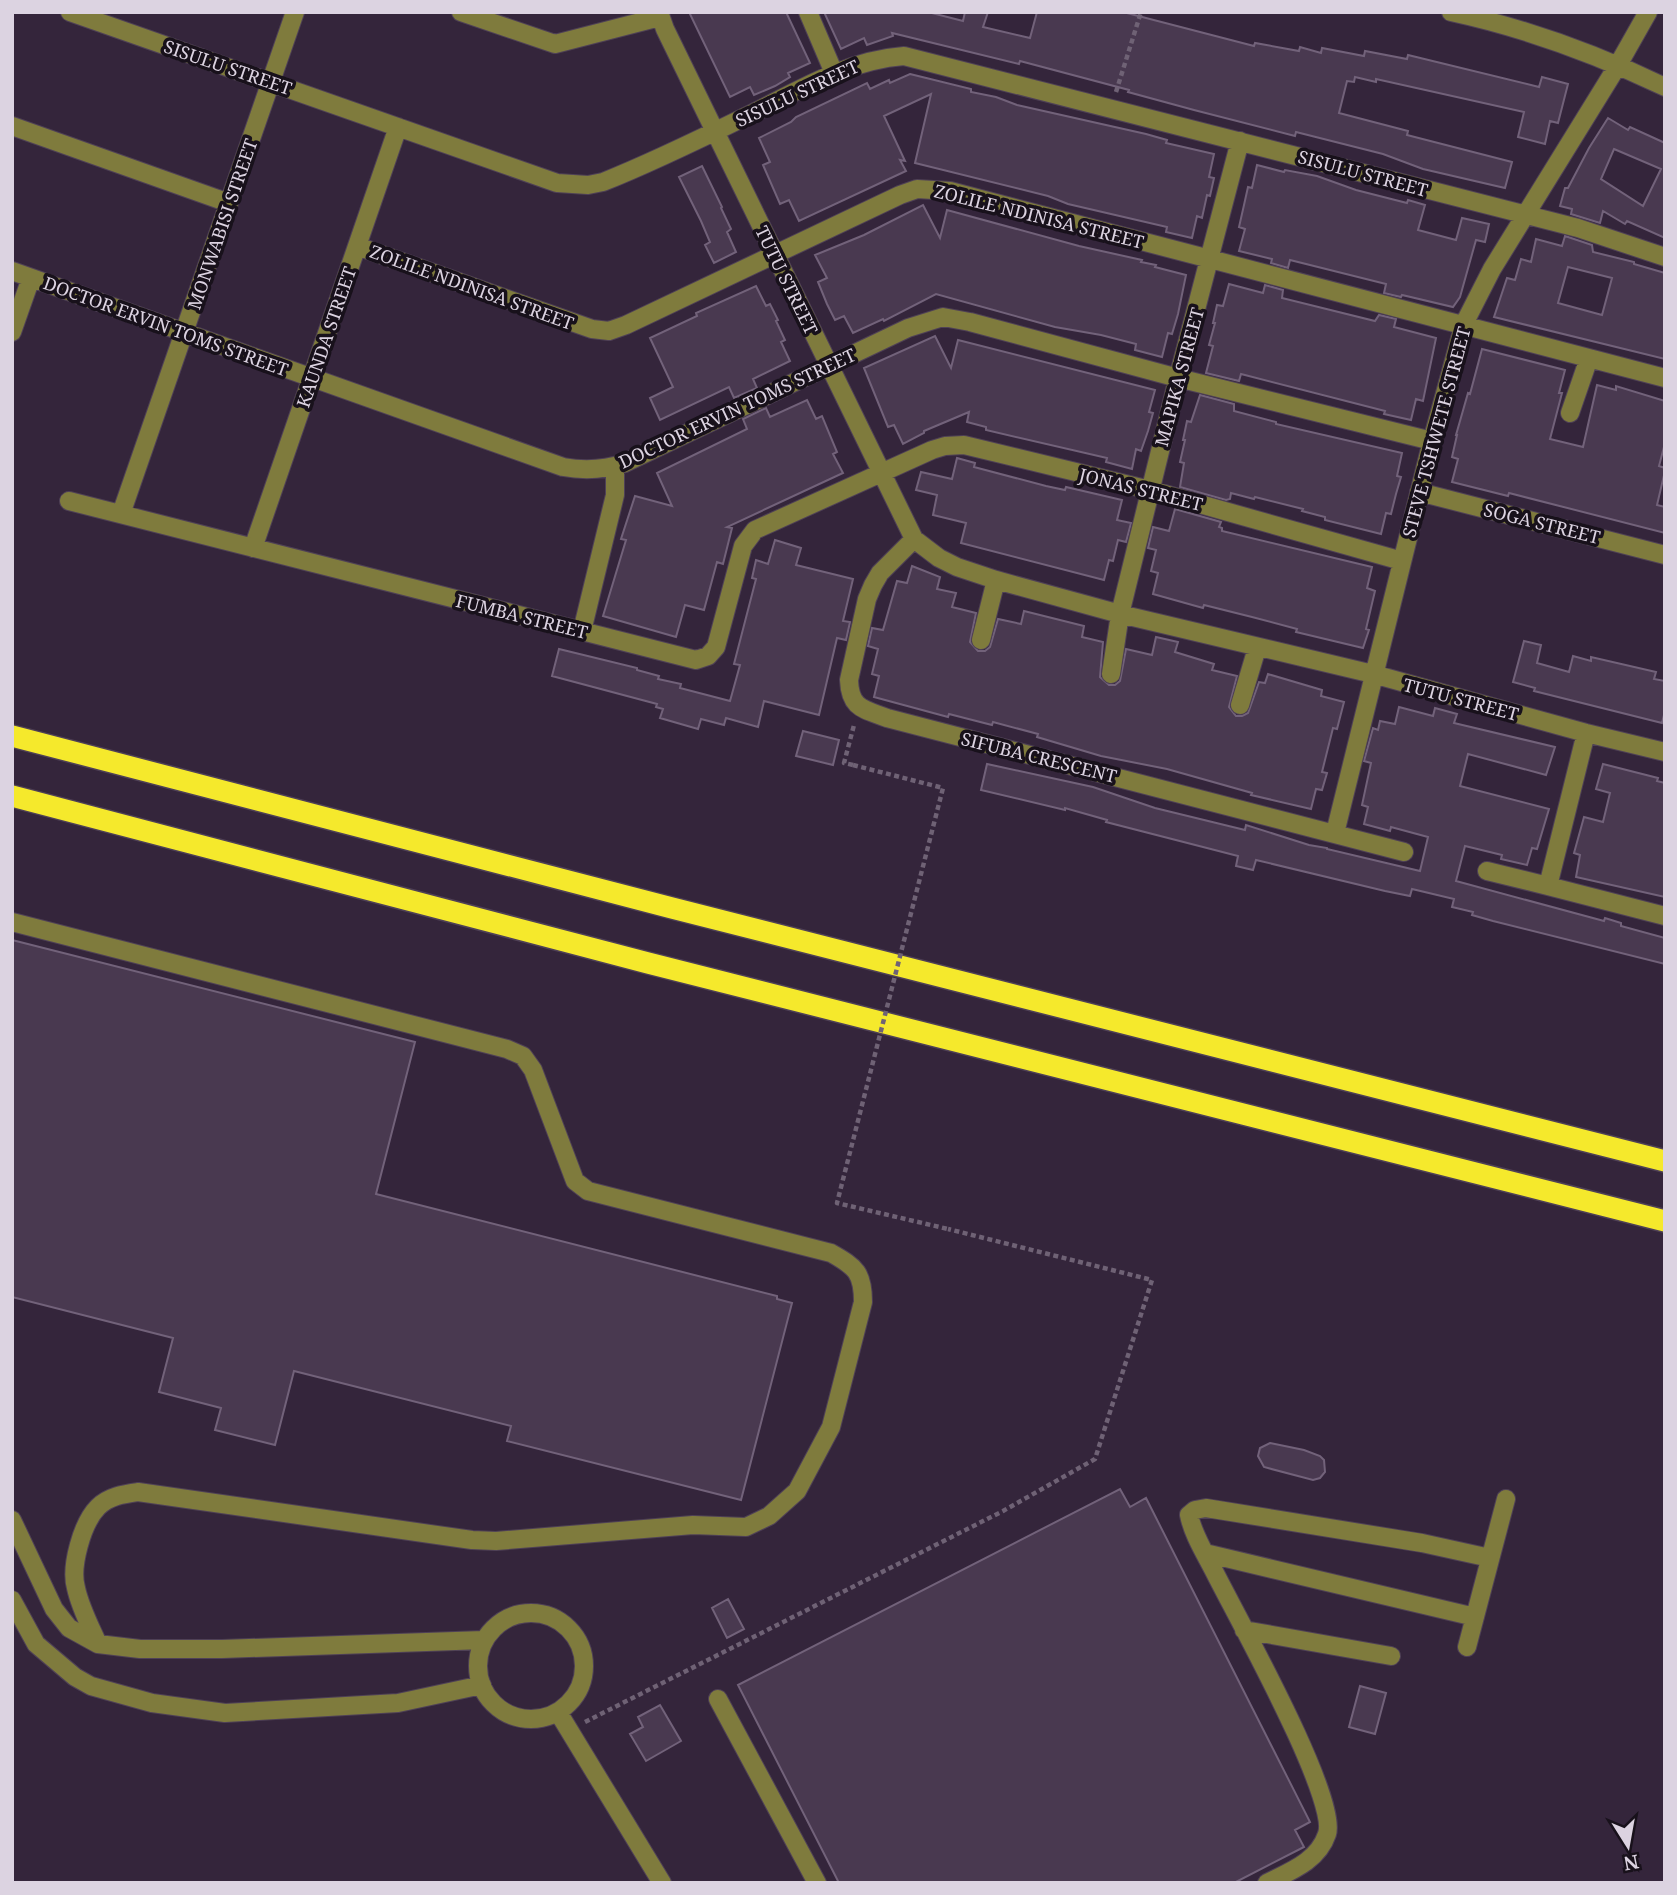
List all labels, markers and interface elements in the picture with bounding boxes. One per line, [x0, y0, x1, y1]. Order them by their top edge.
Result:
street label: SISULU STREET [161, 34, 295, 100]
street label: SISULU STREET [731, 54, 863, 132]
street label: MONWABISI STREET [181, 135, 263, 313]
street label: SISULU STREET [1295, 144, 1431, 202]
street label: ZOLILE NDINISA STREET [932, 178, 1146, 254]
street label: TUTU STREET [750, 222, 824, 338]
street label: ZOLILE NDINISA STREET [367, 239, 577, 335]
street label: KAUNDA STREET [291, 263, 361, 411]
street label: DOCTOR ERVIN TOMS STREET [40, 270, 292, 382]
street label: MAPIKA STREET [1149, 305, 1209, 449]
street label: STEVE TSHWETE STREET [1396, 324, 1476, 540]
street label: DOCTOR ERVIN TOMS STREET [615, 342, 859, 474]
street label: JONAS STREET [1076, 462, 1205, 516]
street label: SOGA STREET [1481, 497, 1603, 549]
street label: FUMBA STREET [454, 588, 590, 644]
street label: TUTU STREET [1401, 672, 1521, 726]
street label: SIFUBA CRESCENT [959, 726, 1119, 788]
north arrow [1593, 1811, 1663, 1881]
text: N [1621, 1848, 1641, 1877]

